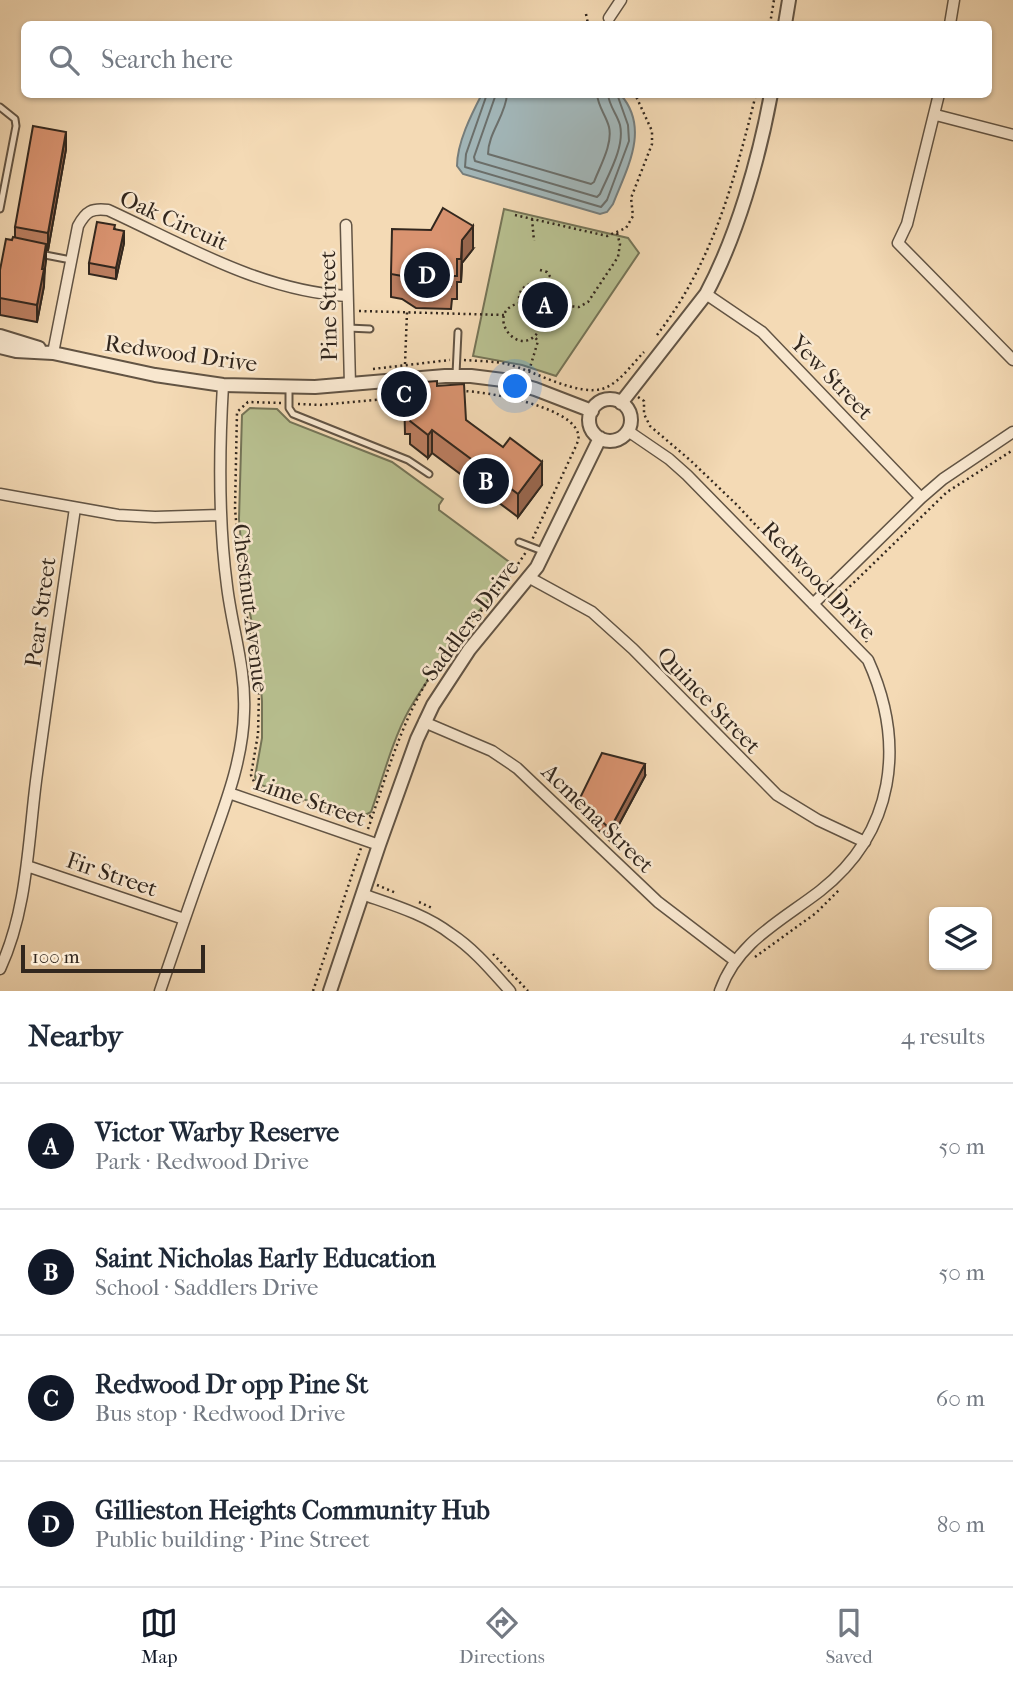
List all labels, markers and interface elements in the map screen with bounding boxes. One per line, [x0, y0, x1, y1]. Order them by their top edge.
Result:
search box [21, 21, 992, 98]
icon: search [45, 41, 83, 79]
text: Search here [101, 44, 233, 75]
street label: Oak Circuit [116, 185, 232, 256]
pin: D [404, 249, 450, 301]
street label: Pine Street [314, 250, 343, 362]
pin: A [522, 279, 568, 331]
street label: Redwood Drive [103, 329, 259, 378]
street label: Yew Street [784, 329, 879, 425]
pin: C [381, 368, 427, 420]
your location [498, 369, 532, 403]
pin: B [463, 455, 509, 507]
street label: Redwood Drive [756, 516, 882, 645]
street label: Chestnut Avenue [227, 522, 274, 694]
street label: Saddlers Drive [416, 554, 525, 686]
street label: Pear Street [19, 555, 62, 669]
street label: Quince Street [651, 641, 766, 759]
street label: Acmena Street [535, 758, 659, 878]
street label: Lime Street [250, 769, 369, 832]
street label: Fir Street [63, 846, 161, 903]
map controls [929, 907, 992, 970]
button: layers [929, 907, 992, 970]
scale bar [21, 942, 205, 974]
text: 100 m [32, 946, 80, 968]
text: Nearby [28, 1019, 123, 1054]
text: 4 results [901, 1023, 985, 1050]
text: Victor Warby Reserve [95, 1117, 339, 1148]
text: A [44, 1133, 58, 1160]
text: 50 m [938, 1133, 985, 1160]
text: Park · Redwood Drive [95, 1148, 309, 1175]
text: Saint Nicholas Early Education [95, 1243, 436, 1274]
text: B [44, 1259, 58, 1286]
text: 50 m [938, 1259, 985, 1286]
text: School · Saddlers Drive [95, 1274, 318, 1301]
text: Redwood Dr opp Pine St [95, 1369, 368, 1400]
text: C [43, 1385, 59, 1412]
text: 60 m [936, 1385, 985, 1412]
text: Bus stop · Redwood Drive [95, 1400, 346, 1427]
text: Gillieston Heights Community Hub [95, 1495, 490, 1526]
text: D [42, 1511, 60, 1538]
text: 80 m [937, 1511, 985, 1538]
text: Public building · Pine Street [95, 1526, 370, 1553]
tab: Map [140, 1604, 178, 1668]
tab: Directions [459, 1604, 545, 1668]
tab: Saved [825, 1604, 873, 1668]

